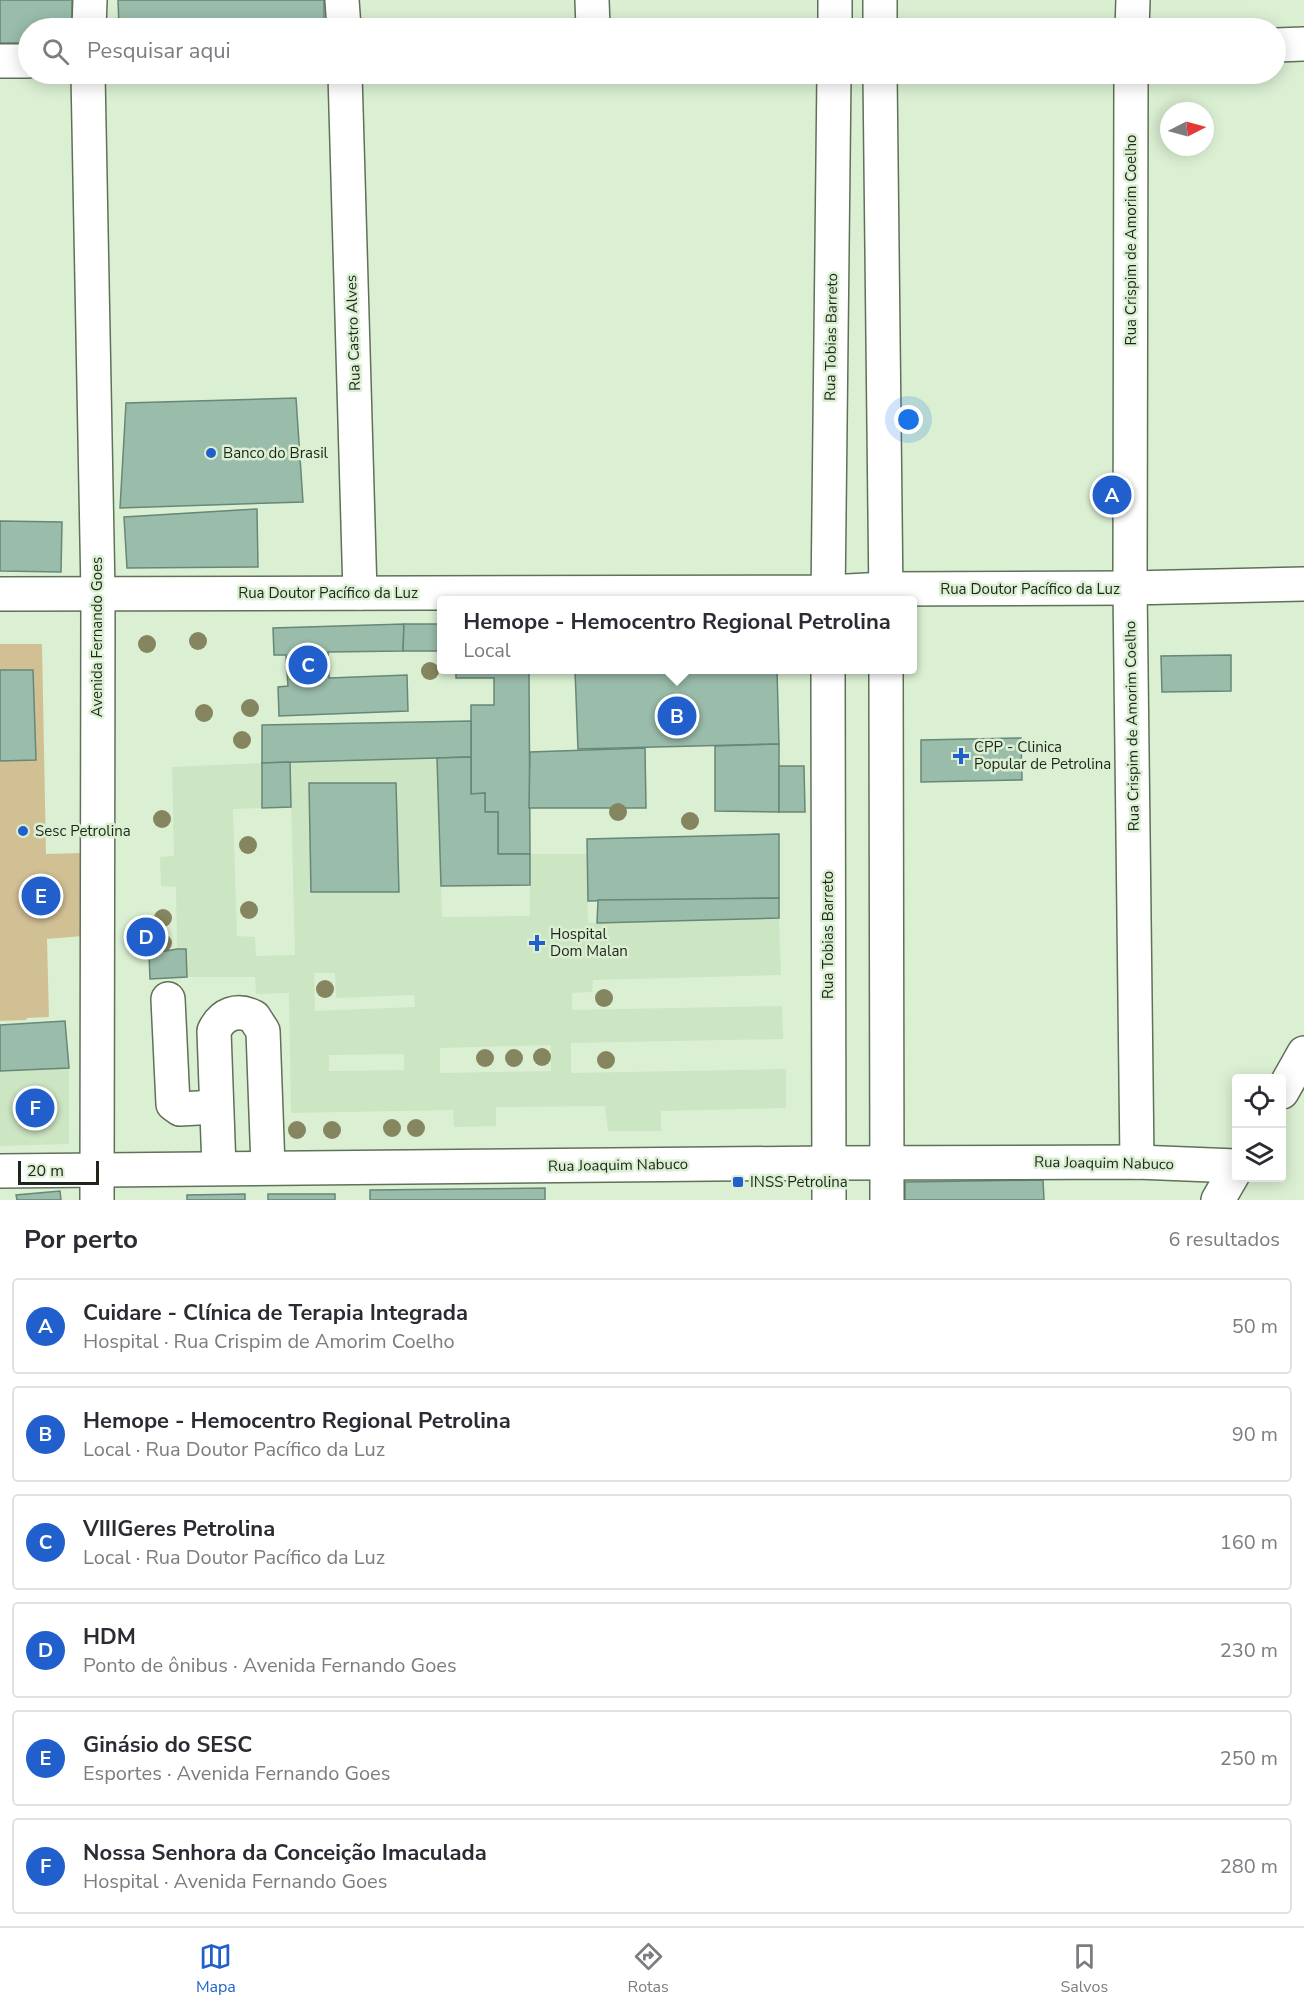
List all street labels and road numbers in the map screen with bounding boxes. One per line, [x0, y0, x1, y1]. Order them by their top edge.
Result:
street label: Rua Crispim de Amorim Coelho [1121, 135, 1141, 345]
street label: Rua Tobias Barreto [820, 273, 842, 401]
street label: Rua Castro Alves [341, 275, 365, 391]
street label: Avenida Fernando Goes [87, 557, 107, 717]
street label: Rua Doutor Pacífico da Luz [940, 579, 1120, 599]
street label: Rua Doutor Pacífico da Luz [238, 583, 418, 603]
street label: Rua Crispim de Amorim Coelho [1120, 620, 1144, 832]
street label: Rua Tobias Barreto [818, 871, 838, 999]
street label: Rua Joaquim Nabuco [1034, 1152, 1174, 1174]
street label: Rua Joaquim Nabuco [548, 1154, 688, 1176]

